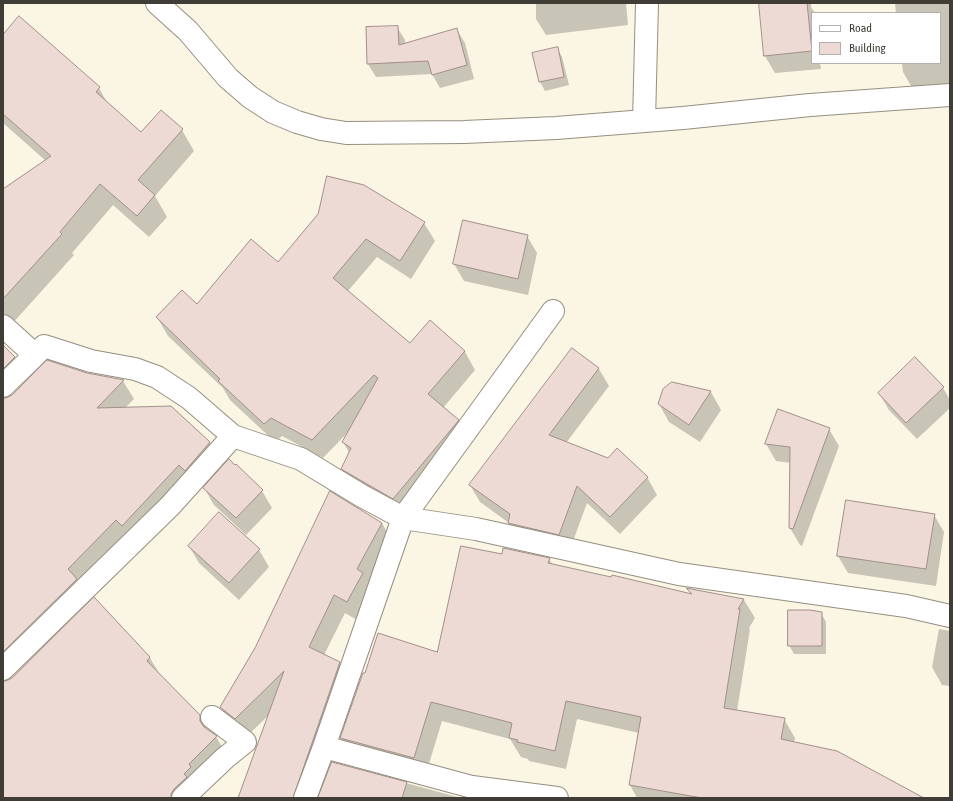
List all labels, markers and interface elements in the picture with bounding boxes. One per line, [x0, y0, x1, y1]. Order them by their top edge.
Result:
legend [811, 12, 941, 64]
text: Road [849, 21, 872, 35]
text: Building [849, 41, 886, 55]

